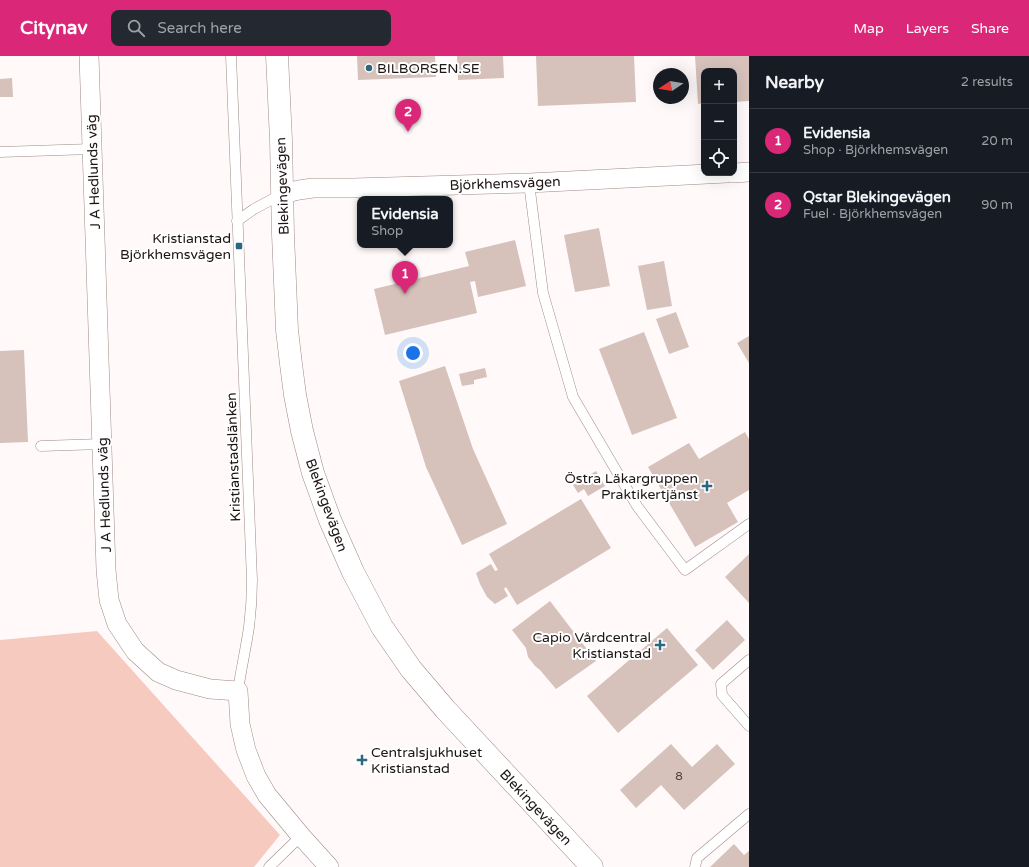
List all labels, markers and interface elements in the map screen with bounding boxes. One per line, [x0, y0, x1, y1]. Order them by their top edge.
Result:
search box [111, 10, 391, 46]
text: Citynav [20, 17, 87, 39]
icon: search [125, 17, 147, 39]
text: Search here [157, 19, 242, 37]
text: Map [854, 20, 884, 37]
text: Layers [906, 20, 949, 37]
text: Share [971, 20, 1009, 37]
place label: BILBORSEN.SE [377, 60, 480, 77]
marker: BILBORSEN.SE [364, 63, 374, 73]
north arrow [653, 68, 689, 104]
map controls [701, 68, 737, 176]
button: + [701, 68, 737, 104]
text: Nearby [765, 72, 824, 93]
text: 2 results [961, 74, 1013, 90]
pin: 2 [395, 99, 421, 132]
button: − [701, 104, 737, 140]
street label: J A Hedlunds väg [83, 114, 104, 230]
text: Evidensia [803, 124, 870, 142]
text: 1 [774, 133, 782, 149]
text: 20 m [981, 133, 1013, 149]
street label: Blekingevägen [272, 137, 293, 235]
button: locate [701, 140, 737, 176]
text: Shop · Björkhemsvägen [803, 142, 948, 158]
street label: Björkhemsvägen [449, 173, 561, 194]
text: Qstar Blekingevägen [803, 188, 951, 206]
popup [357, 196, 453, 248]
text: 2 [774, 197, 782, 213]
text: 90 m [981, 197, 1013, 213]
text: Evidensia [371, 205, 439, 223]
text: Fuel · Björkhemsvägen [803, 206, 942, 222]
text: Shop [371, 223, 403, 239]
place label: Kristianstad Björkhemsvägen [120, 230, 231, 263]
marker: Kristianstad Björkhemsvägen [234, 241, 244, 251]
pin: 1 [392, 261, 418, 294]
your location [403, 343, 423, 363]
street label: Kristianstadslänken [223, 392, 244, 522]
street label: J A Hedlunds väg [94, 437, 115, 553]
street label: Blekingevägen [302, 456, 351, 554]
place label: Östra Läkargruppen Praktikertjänst [565, 470, 699, 503]
marker: Östra Läkargruppen Praktikertjänst [701, 480, 713, 492]
place label: Capio Vårdcentral Kristianstad [532, 629, 651, 662]
marker: Capio Vårdcentral Kristianstad [654, 639, 666, 651]
place label: Centralsjukhuset Kristianstad [371, 744, 483, 777]
marker: Centralsjukhuset Kristianstad [356, 754, 368, 766]
street label: Blekingevägen [496, 766, 575, 849]
house number: 8 [675, 769, 683, 783]

